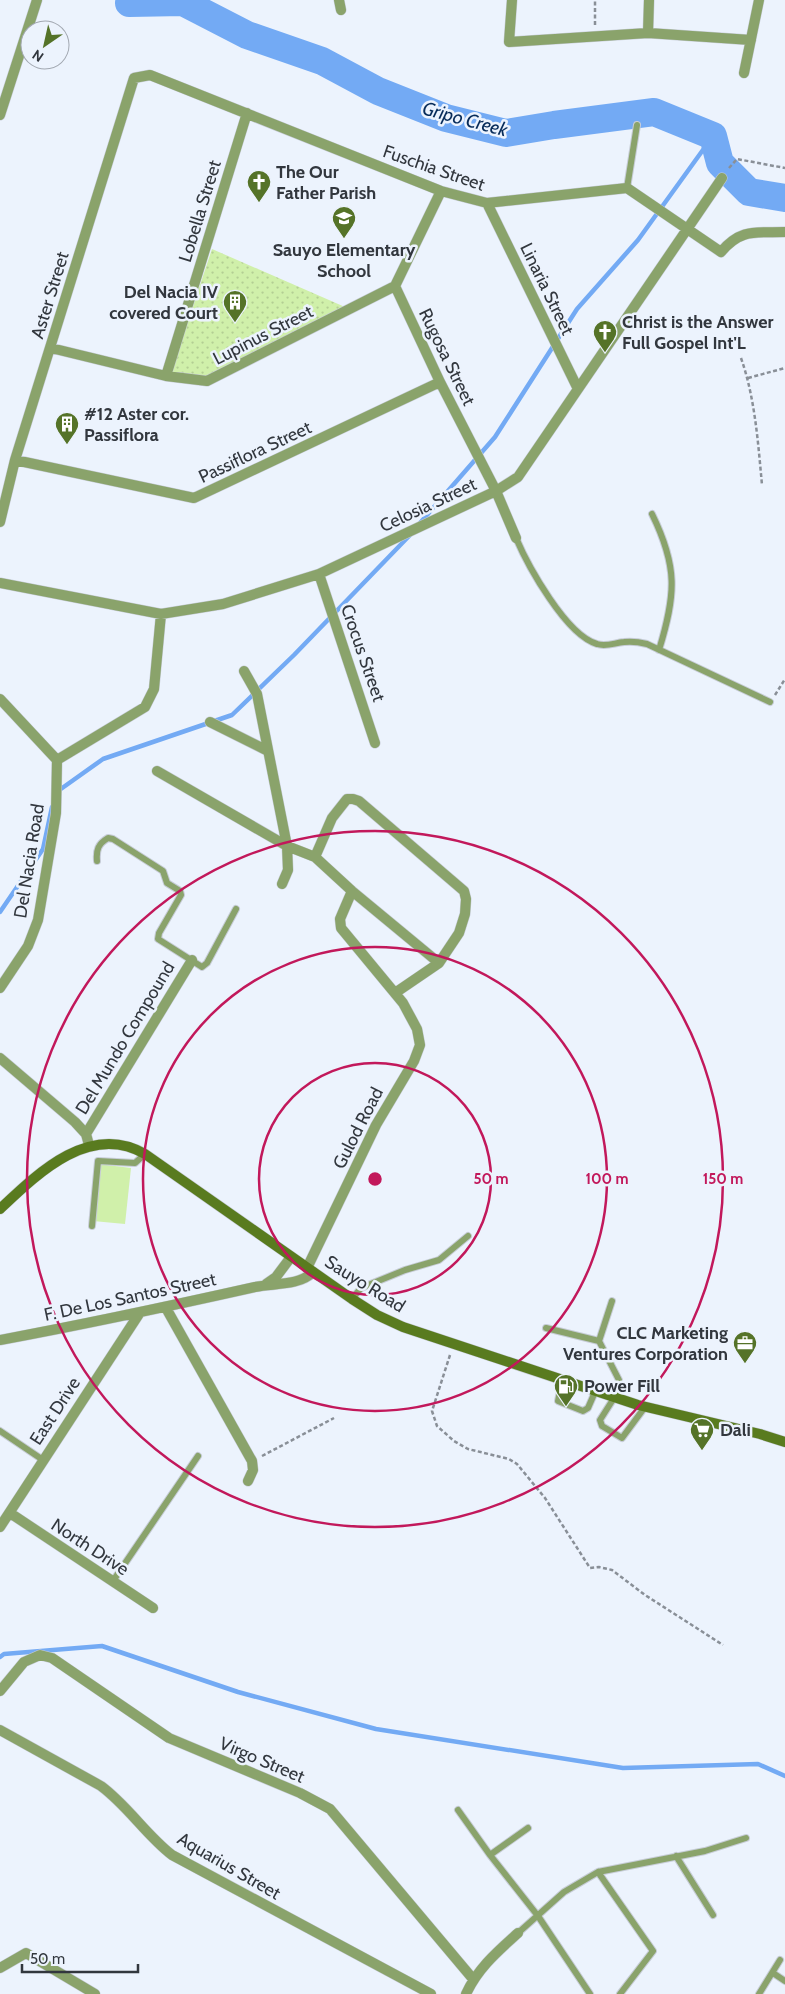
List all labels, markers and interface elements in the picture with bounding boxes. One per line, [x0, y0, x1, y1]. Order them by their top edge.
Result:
north arrow [20, 20, 70, 70]
text: N [29, 46, 47, 66]
water label: Gripo Creek [420, 97, 511, 142]
street label: Fuschia Street [380, 140, 488, 196]
street label: Lobella Street [174, 157, 226, 265]
place label: The Our Father Parish [276, 161, 376, 204]
church icon: The Our Father Parish [246, 169, 272, 203]
school or university icon: Sauyo Elementary School [331, 205, 357, 239]
place label: Sauyo Elementary School [273, 239, 416, 282]
street label: Linaria Street [515, 239, 579, 339]
street label: Aster Street [26, 249, 74, 341]
place label: Del Nacia IV covered Court [109, 281, 219, 324]
building icon: Del Nacia IV covered Court [222, 289, 248, 323]
street label: Lupinus Street [209, 300, 317, 370]
street label: Rugosa Street [414, 305, 480, 409]
place label: Christ is the Answer Full Gospel Int'L [622, 311, 773, 354]
church icon: Christ is the Answer Full Gospel Int'L [592, 319, 618, 353]
place label: #12 Aster cor. Passiflora [84, 403, 189, 446]
building icon: #12 Aster cor. Passiflora [54, 411, 80, 445]
street label: Passiflora Street [195, 416, 315, 488]
street label: Celosia Street [376, 473, 480, 537]
street label: Crocus Street [336, 601, 390, 705]
street label: Del Nacia Road [9, 802, 49, 920]
street label: Del Mundo Compound [71, 958, 179, 1118]
street label: Gulod Road [328, 1084, 388, 1172]
centre of rings [366, 1170, 384, 1188]
text: 50 m [473, 1170, 509, 1188]
text: 100 m [585, 1170, 629, 1188]
text: 150 m [703, 1170, 743, 1188]
street label: Sauyo Road [321, 1251, 409, 1317]
street label: F. De Los Santos Street [42, 1268, 218, 1326]
place label: CLC Marketing Ventures Corporation [563, 1322, 728, 1365]
office icon: CLC Marketing Ventures Corporation [732, 1330, 758, 1364]
street label: East Drive [25, 1373, 85, 1449]
fuel station icon: Power Fill [553, 1373, 579, 1407]
place label: Power Fill [584, 1375, 660, 1397]
supermarket icon: Dali [689, 1417, 715, 1451]
place label: Dali [720, 1419, 751, 1441]
street label: North Drive [47, 1514, 133, 1580]
street label: Virgo Street [216, 1732, 308, 1788]
street label: Aquarius Street [173, 1828, 285, 1904]
scale bar [22, 1942, 139, 1974]
text: 50 m [30, 1950, 65, 1968]

